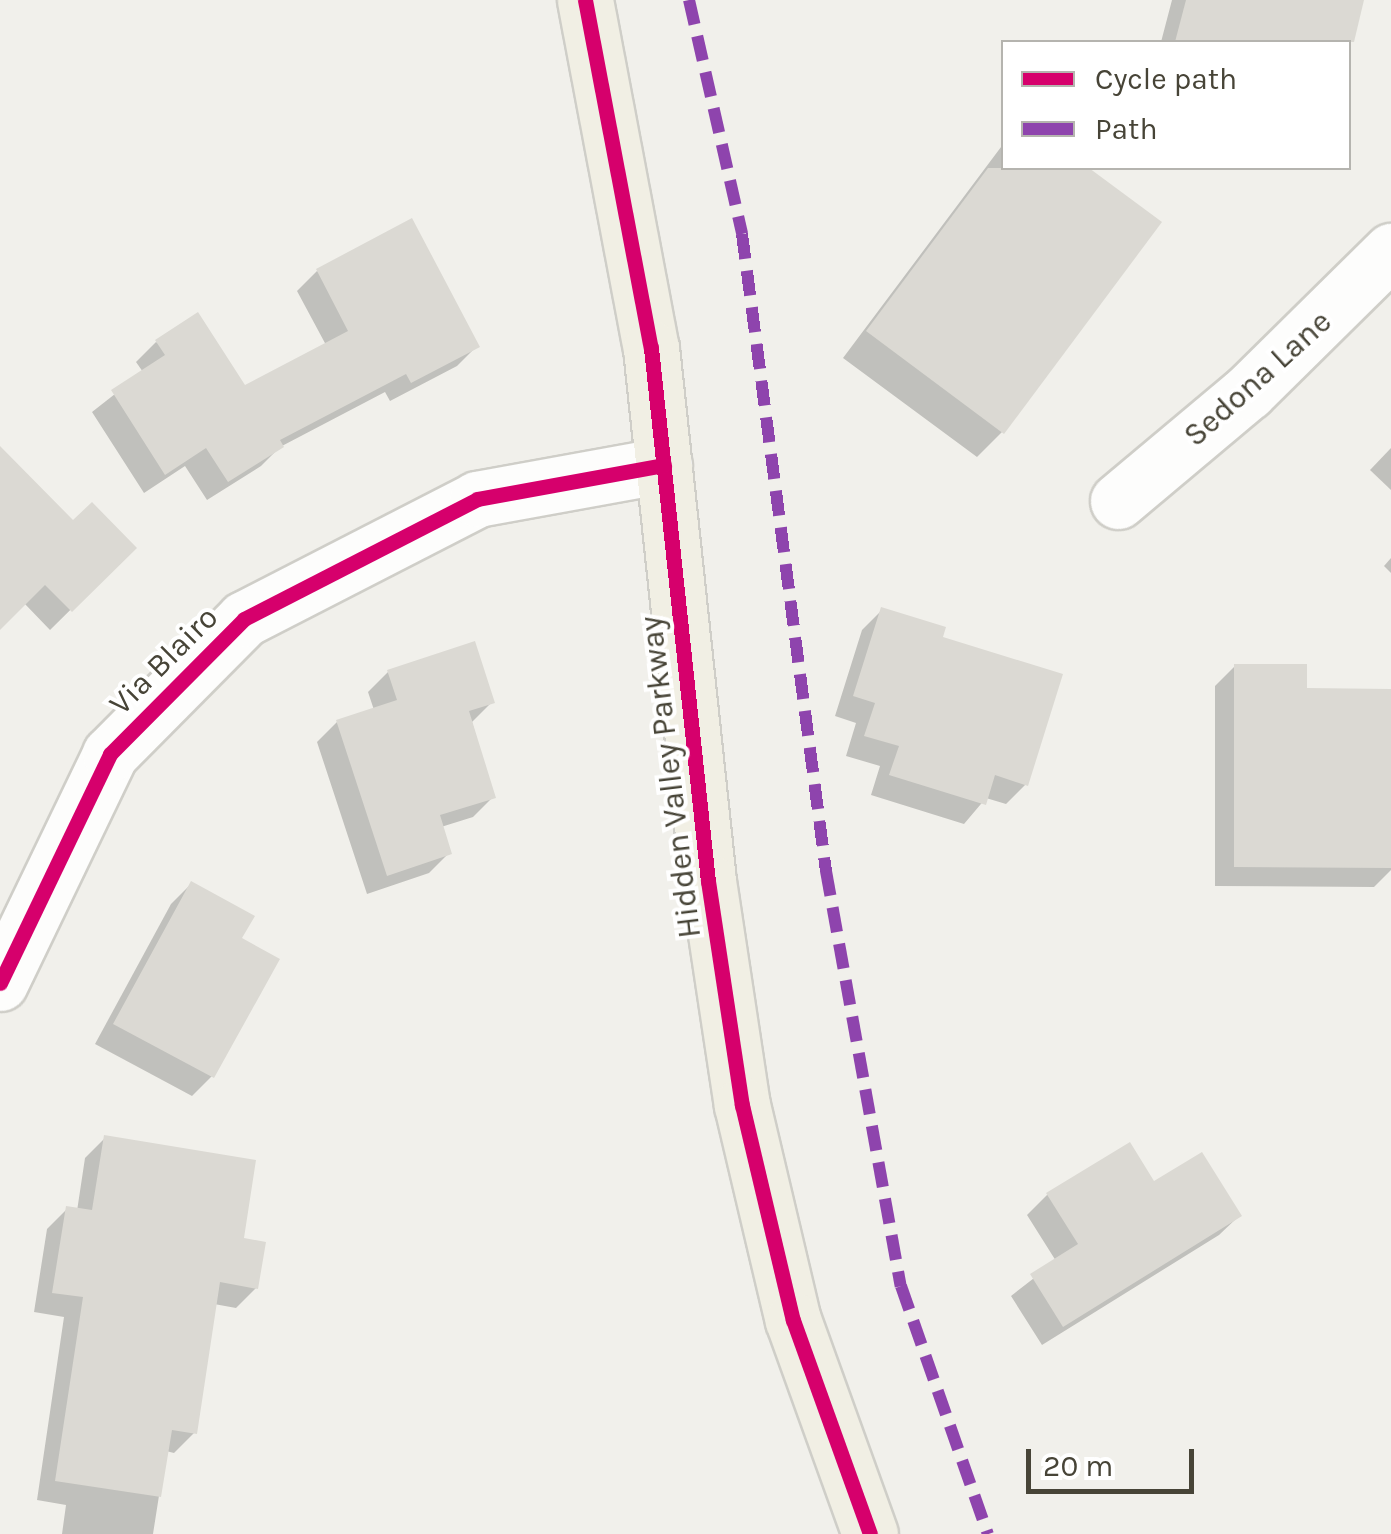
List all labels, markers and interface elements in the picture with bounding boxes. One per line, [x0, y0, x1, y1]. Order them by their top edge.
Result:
legend [1001, 40, 1351, 170]
text: Cycle path [1095, 61, 1237, 97]
text: Path [1095, 111, 1158, 147]
street label: Sedona Lane [1176, 303, 1340, 455]
street label: Via Blairo [102, 599, 226, 723]
street label: Hidden Valley Parkway [632, 614, 710, 940]
scale bar [1031, 1429, 1198, 1491]
text: 20 m [1043, 1448, 1113, 1484]

